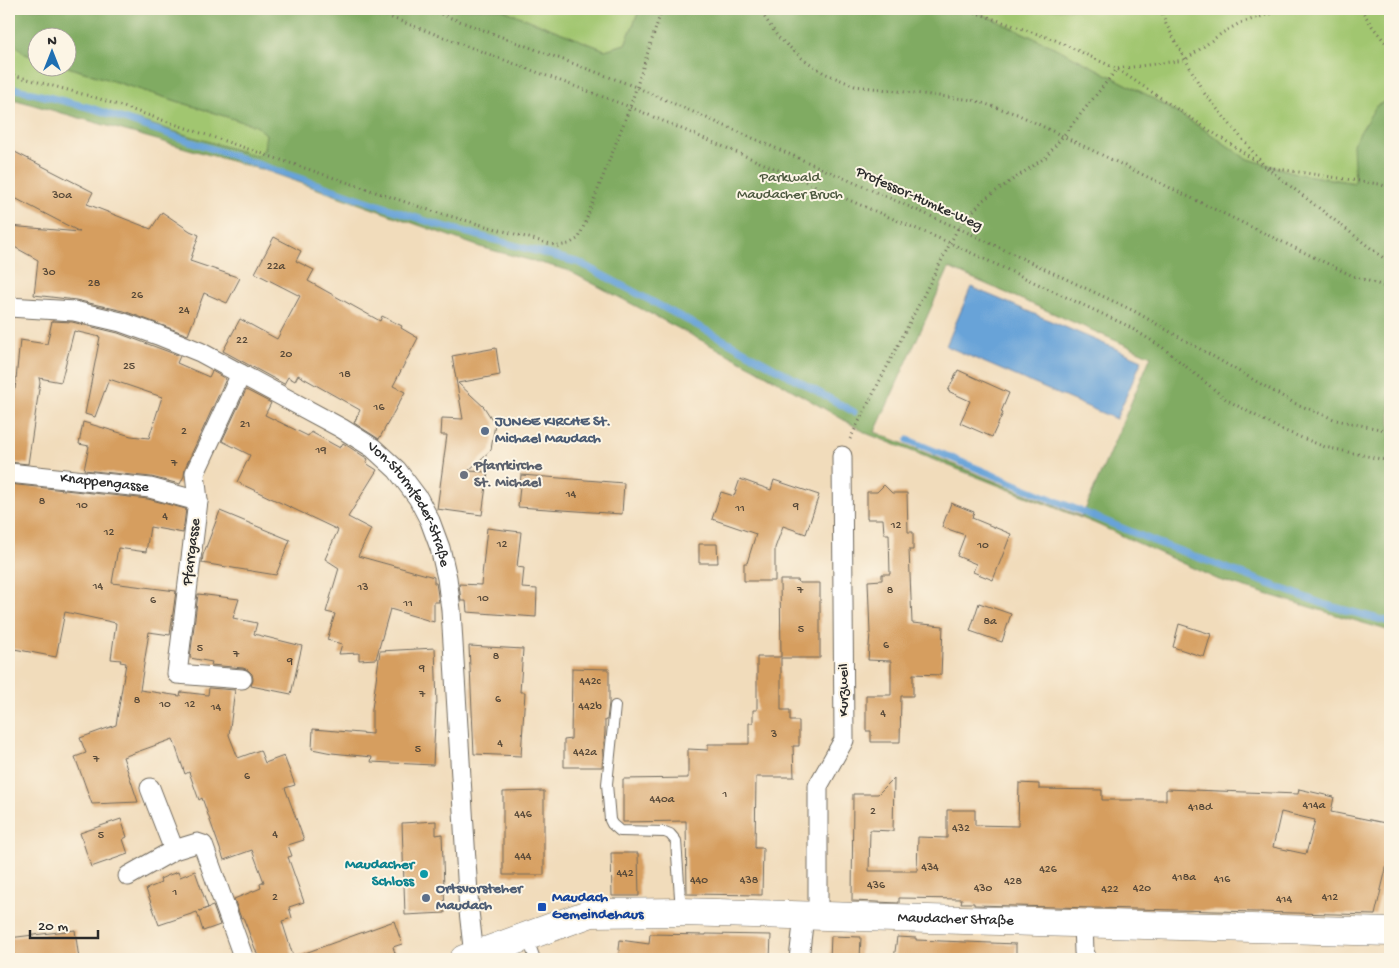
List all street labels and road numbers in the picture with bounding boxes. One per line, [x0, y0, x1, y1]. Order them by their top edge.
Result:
street label: Professor-Humke-Weg [852, 163, 985, 235]
street label: Von-Sturmfeder-Straße [363, 437, 453, 569]
street label: Knappengasse [59, 469, 150, 497]
street label: Pfarrgasse [179, 517, 205, 588]
street label: Kurzweil [835, 663, 853, 717]
street label: Maudacher Straße [897, 909, 1014, 930]

